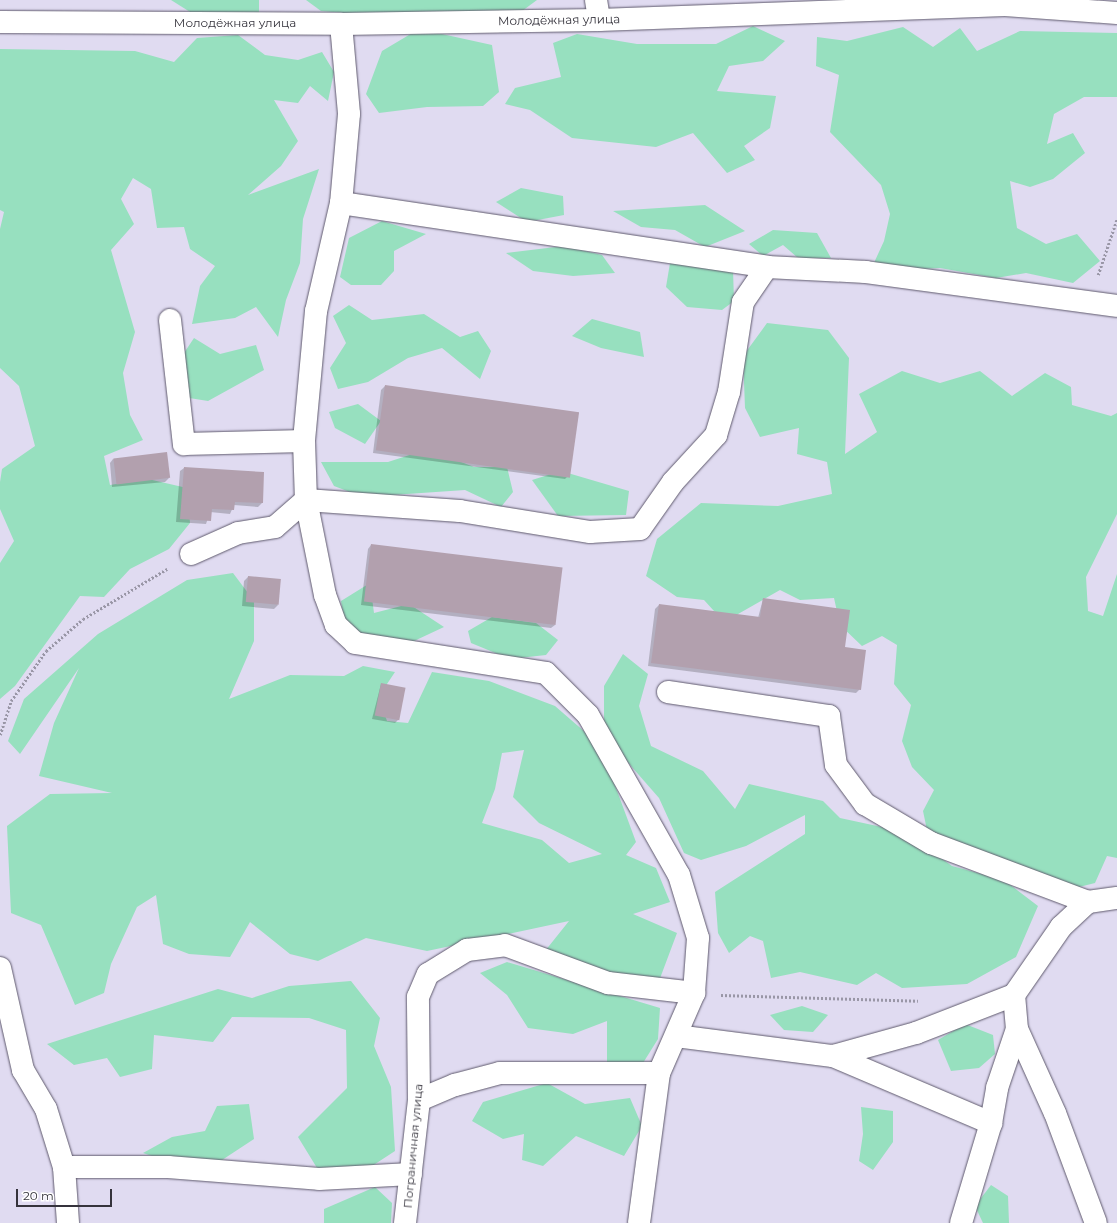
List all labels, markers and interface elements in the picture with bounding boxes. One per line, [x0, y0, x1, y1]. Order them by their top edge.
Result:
street label: Молодёжная улица [498, 12, 620, 28]
street label: Молодёжная улица [174, 16, 296, 30]
street label: Пограничная улица [400, 1083, 426, 1209]
scale bar [18, 1181, 114, 1207]
text: 20 m [23, 1188, 54, 1203]

